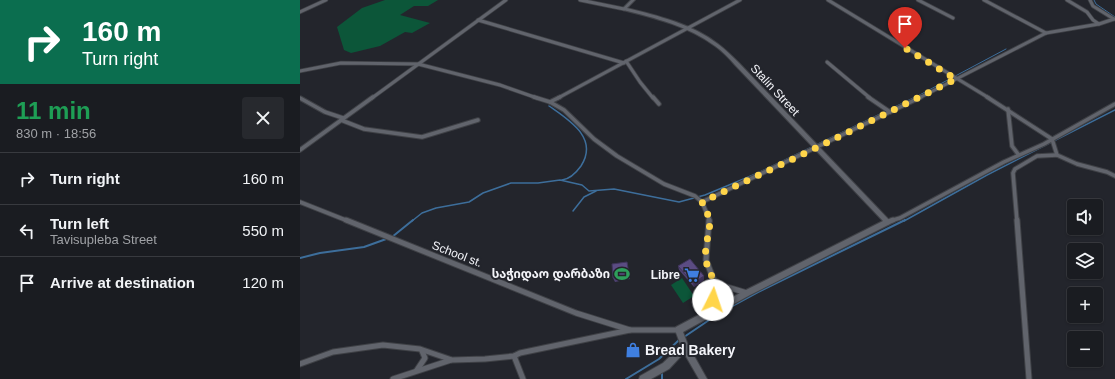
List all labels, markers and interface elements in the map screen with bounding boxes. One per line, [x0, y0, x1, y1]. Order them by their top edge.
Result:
pin [888, 7.0, 922, 48]
icon: arrive [894, 13, 916, 35]
icon: right [16, 16, 68, 68]
text: 160 m [82, 16, 161, 47]
text: Turn right [82, 49, 158, 69]
street label: Stalin Street [748, 61, 803, 119]
text: 11 min [16, 97, 91, 124]
button: close [242, 97, 284, 139]
text: 830 m · 18:56 [16, 126, 96, 141]
icon: right [16, 168, 38, 190]
text: Turn right [50, 170, 120, 187]
text: 160 m [242, 170, 284, 187]
map controls [1067, 199, 1103, 367]
button: sound [1067, 199, 1103, 235]
text: Turn left [50, 215, 109, 232]
icon: left [16, 220, 38, 242]
text: 550 m [242, 222, 284, 239]
text: Tavisupleba Street [50, 232, 157, 247]
street label: School st. [430, 238, 484, 270]
button: layers [1067, 243, 1103, 279]
sports icon: საჭიდაო დარბაზი [613, 265, 631, 283]
supermarket icon: Libre [683, 266, 701, 284]
place label: საჭიდაო დარბაზი [492, 267, 610, 282]
place label: Libre [651, 268, 680, 282]
icon: arrive [16, 272, 38, 294]
text: Arrive at destination [50, 274, 195, 291]
text: 120 m [242, 274, 284, 291]
position arrow [692, 279, 734, 321]
button: + [1067, 287, 1103, 323]
button: − [1067, 331, 1103, 367]
shop icon: Bread Bakery [624, 341, 642, 359]
place label: Bread Bakery [645, 342, 735, 358]

